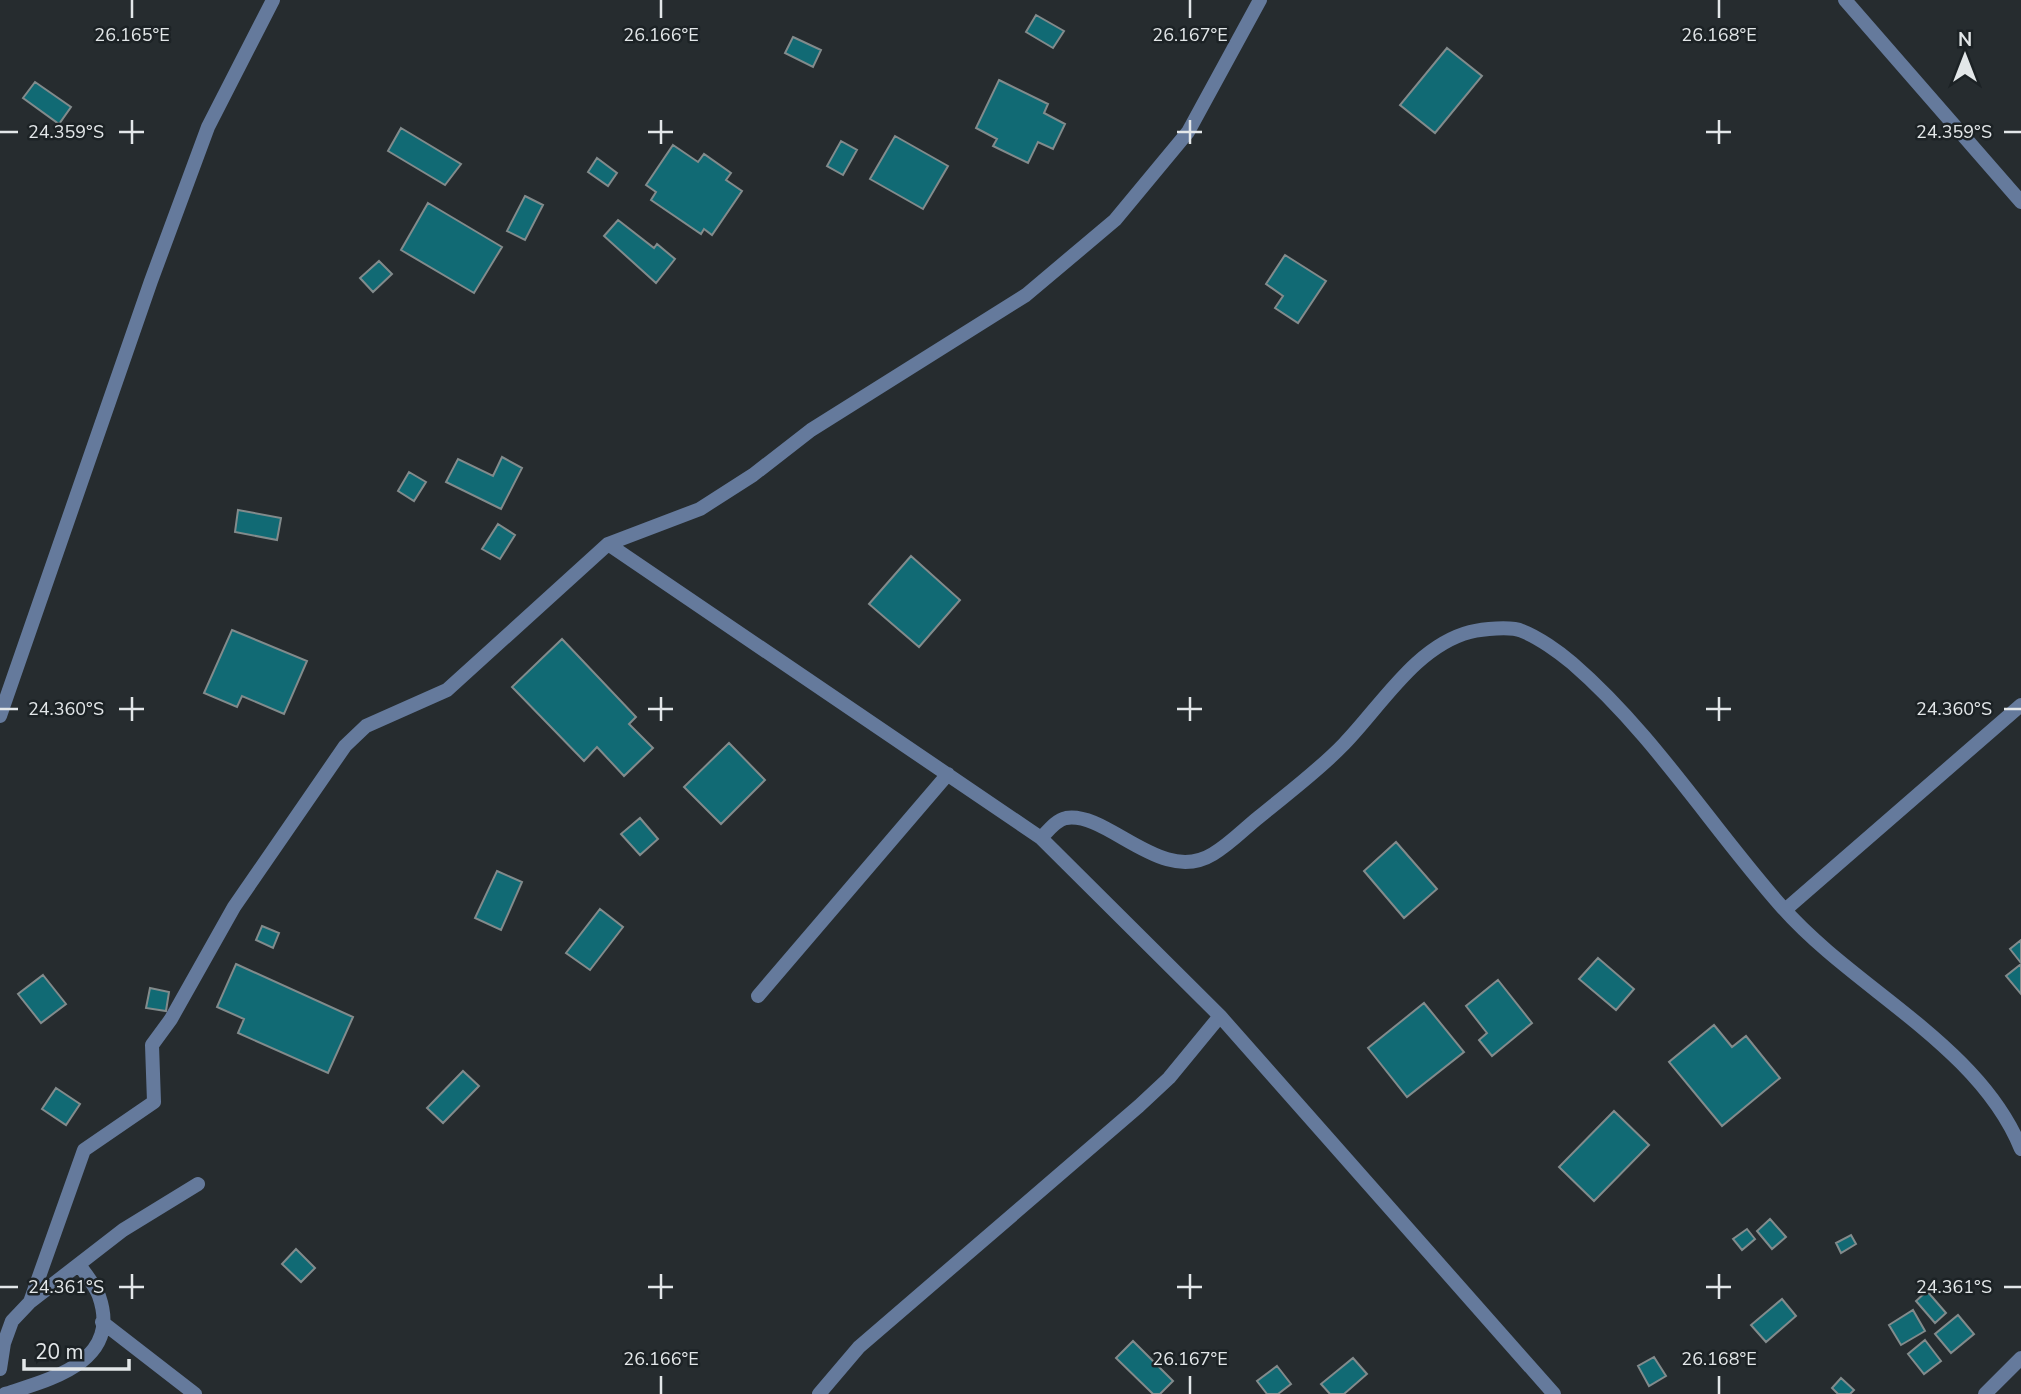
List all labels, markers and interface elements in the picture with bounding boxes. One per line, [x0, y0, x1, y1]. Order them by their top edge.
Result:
north arrow [1930, 21, 2000, 91]
text: 26.165°E [94, 23, 170, 47]
text: 26.166°E [623, 23, 699, 47]
text: 26.167°E [1152, 23, 1228, 47]
text: 26.168°E [1681, 23, 1757, 47]
text: N [1958, 27, 1972, 53]
text: 24.359°S [28, 120, 104, 144]
text: 24.359°S [1916, 120, 1992, 144]
text: 24.360°S [28, 697, 104, 721]
text: 24.360°S [1916, 697, 1992, 721]
text: 24.361°S [28, 1275, 104, 1299]
text: 24.361°S [1916, 1275, 1992, 1299]
scale bar [24, 1328, 130, 1372]
text: 20 m [35, 1338, 84, 1366]
text: 26.166°E [623, 1347, 699, 1371]
text: 26.167°E [1152, 1347, 1228, 1371]
text: 26.168°E [1681, 1347, 1757, 1371]

